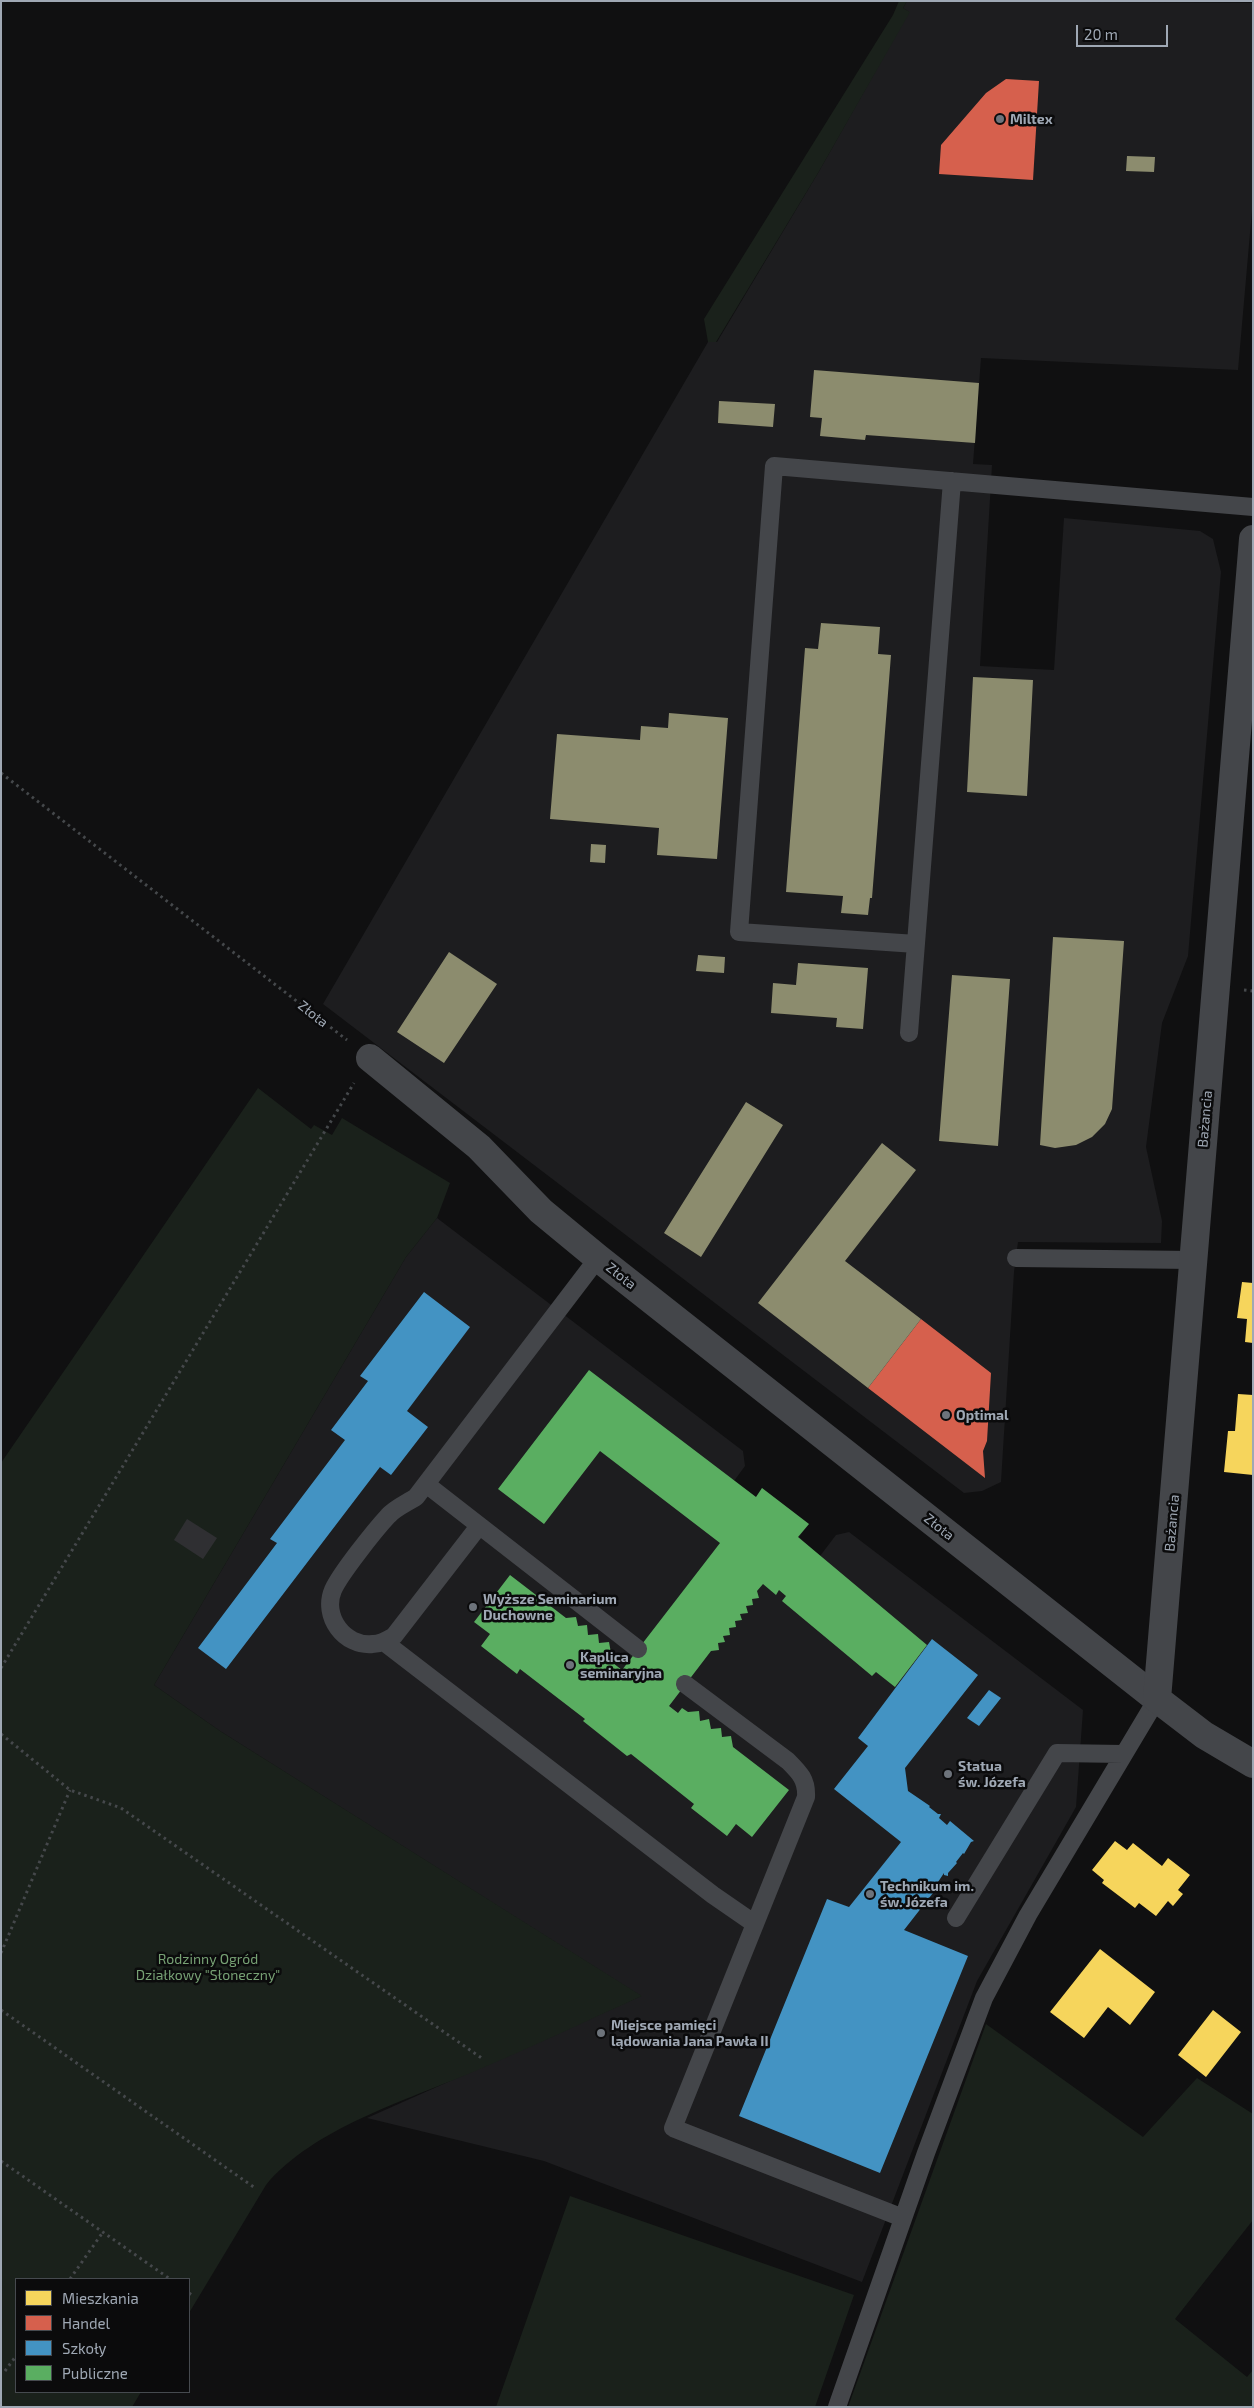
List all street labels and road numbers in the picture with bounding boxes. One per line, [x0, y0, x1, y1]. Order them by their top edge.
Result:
street label: Złota [295, 997, 331, 1031]
street label: Bażancia [1194, 1090, 1216, 1148]
street label: Złota [603, 1259, 639, 1293]
street label: Bażancia [1161, 1494, 1183, 1552]
street label: Złota [921, 1510, 957, 1544]

